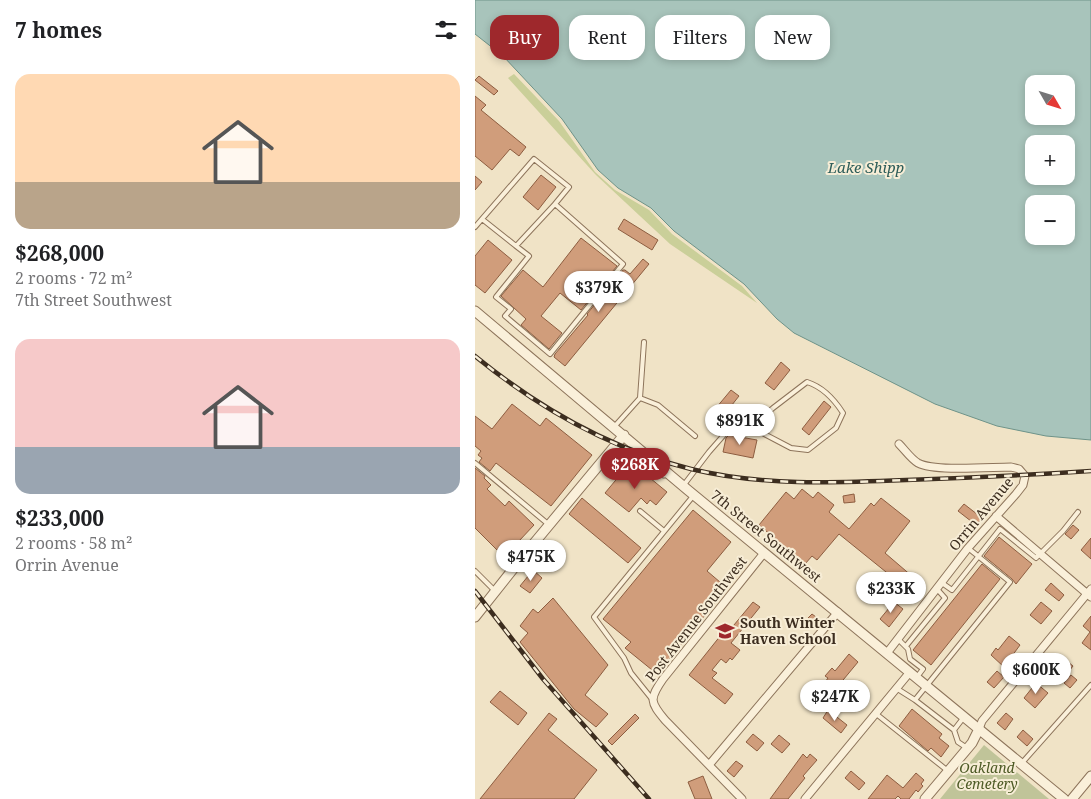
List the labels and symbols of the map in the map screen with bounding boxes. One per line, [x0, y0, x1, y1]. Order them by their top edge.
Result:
north arrow [1025, 75, 1075, 125]
water label: Lake Shipp [827, 157, 905, 177]
pin: $379K [564, 270, 634, 313]
pin: $891K [705, 404, 775, 446]
pin: $268K [600, 448, 670, 490]
street label: Orrin Avenue [944, 473, 1017, 555]
street label: 7th Street Southwest [707, 485, 826, 586]
pin: $475K [496, 540, 566, 582]
street label: Post Avenue Southwest [641, 552, 751, 685]
pin: $233K [856, 572, 926, 614]
place label: South Winter Haven School [740, 613, 836, 648]
school or university icon: South Winter Haven School [714, 620, 736, 642]
pin: $600K [1001, 652, 1071, 695]
pin: $247K [800, 680, 870, 722]
park label: Oakland Cemetery [956, 758, 1018, 793]

